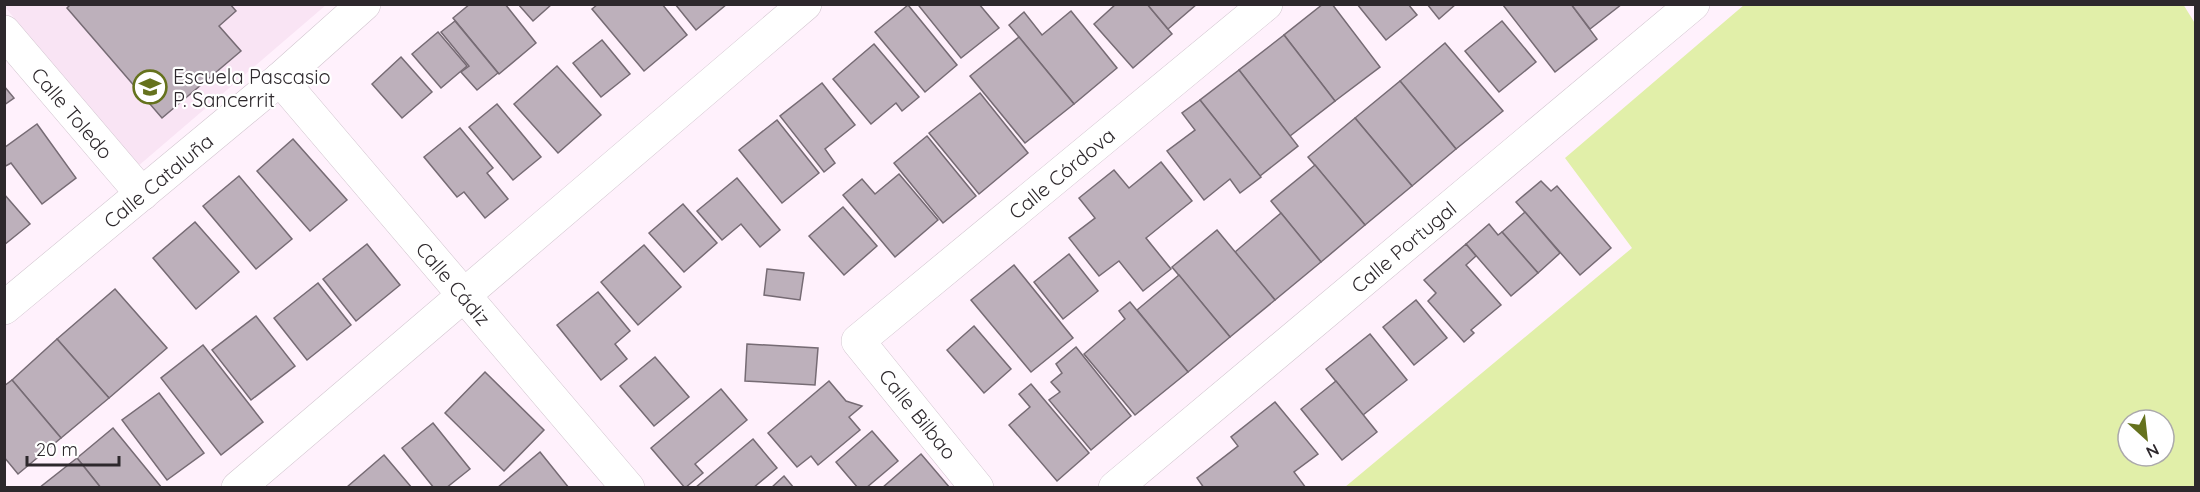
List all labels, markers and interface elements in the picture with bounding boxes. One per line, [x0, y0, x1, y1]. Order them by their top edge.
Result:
street label: Calle Toledo [27, 62, 119, 164]
place label: Escuela Pascasio P. Sancerrit [173, 64, 331, 112]
school or university icon: Escuela Pascasio P. Sancerrit [132, 69, 168, 105]
street label: Calle Córdova [1003, 122, 1120, 224]
street label: Calle Cataluña [98, 128, 218, 233]
street label: Calle Portugal [1346, 195, 1461, 298]
street label: Calle Cádiz [411, 236, 496, 330]
street label: Calle Bilbao [874, 364, 962, 464]
north arrow [2116, 408, 2176, 468]
scale bar [27, 429, 118, 467]
text: 20 m [36, 438, 78, 461]
text: N [2143, 440, 2163, 463]

